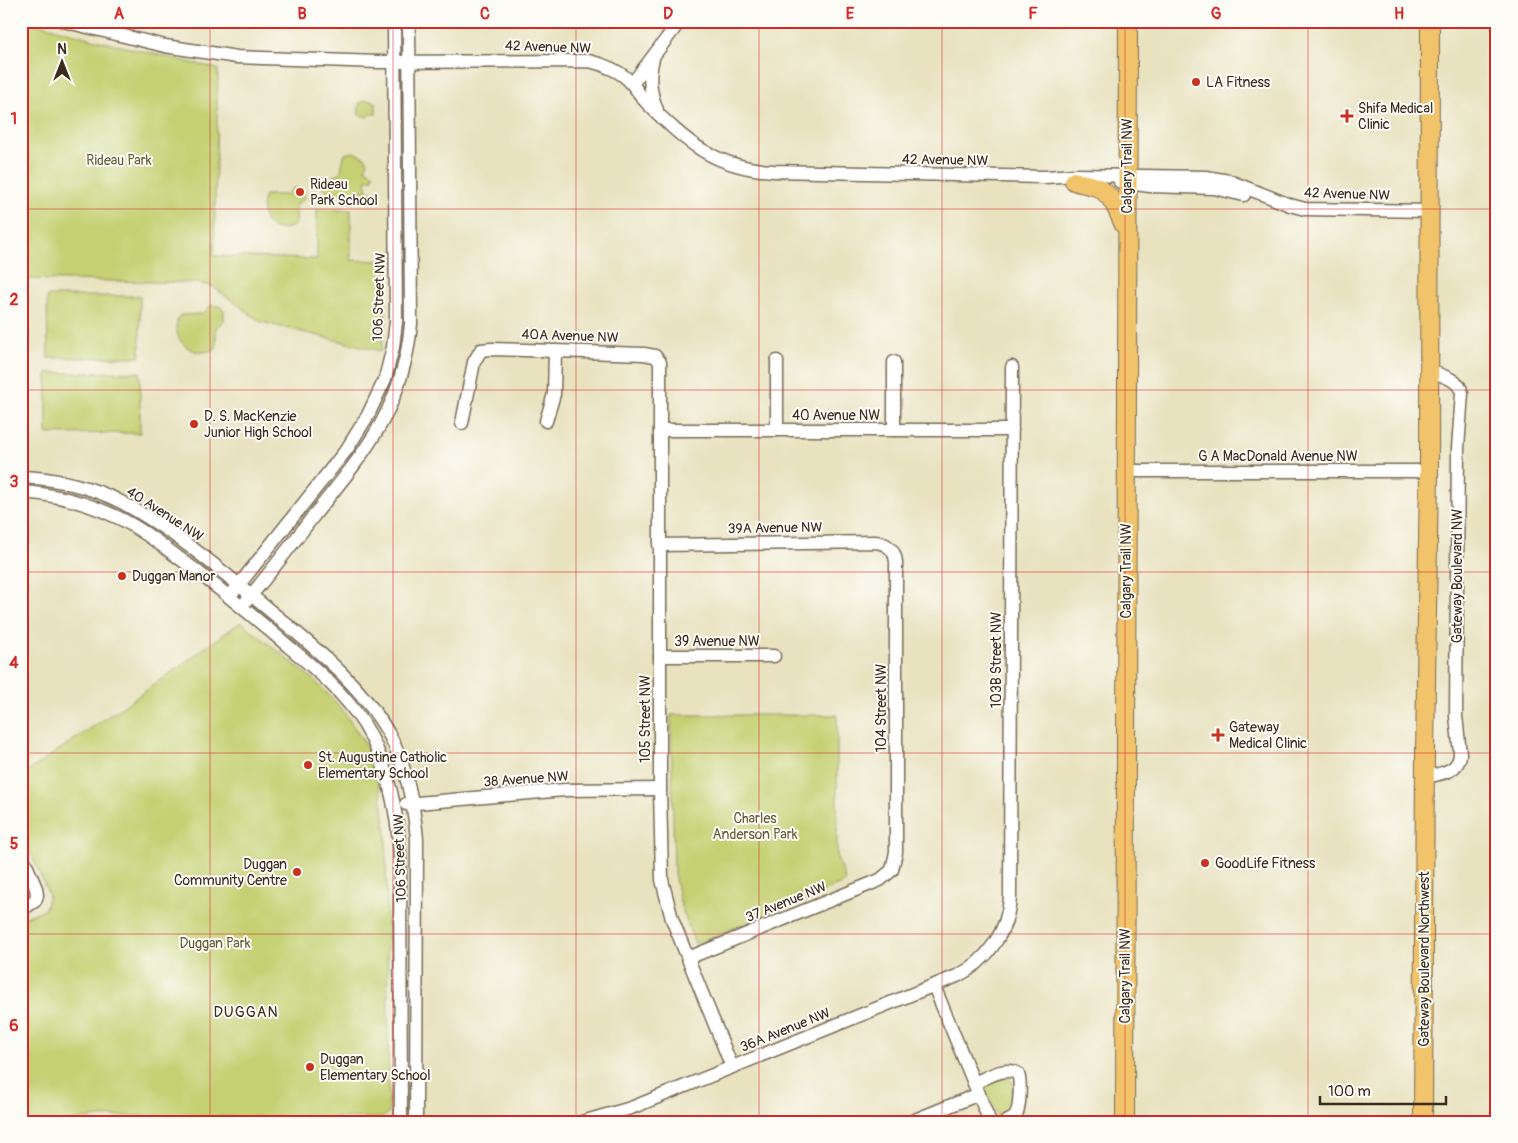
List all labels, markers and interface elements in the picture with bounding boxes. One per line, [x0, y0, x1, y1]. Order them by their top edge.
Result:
text: A [114, 4, 125, 24]
text: B [297, 4, 307, 24]
text: C [480, 4, 490, 24]
text: D [663, 4, 673, 24]
text: E [846, 4, 855, 24]
text: F [1028, 4, 1038, 24]
text: G [1211, 4, 1222, 24]
text: H [1394, 4, 1404, 24]
street label: 42 Avenue NW [504, 37, 592, 57]
north arrow [38, 38, 88, 88]
text: N [57, 41, 67, 58]
place label: LA Fitness [1206, 74, 1271, 91]
marker: LA Fitness [1190, 76, 1202, 88]
place label: Shifa Medical Clinic [1358, 100, 1433, 133]
text: 1 [11, 109, 17, 129]
marker: Shifa Medical Clinic [1340, 109, 1354, 123]
street label: Calgary Trail NW [1119, 118, 1136, 214]
street label: 42 Avenue NW [902, 151, 988, 169]
park label: Rideau Park [86, 152, 152, 169]
place label: Rideau Park School [310, 176, 378, 209]
street label: 42 Avenue NW [1303, 184, 1391, 204]
marker: Rideau Park School [294, 186, 306, 198]
street label: 106 Street NW [369, 252, 389, 342]
text: 2 [10, 290, 19, 310]
street label: 40A Avenue NW [521, 326, 619, 346]
street label: 40 Avenue NW [792, 407, 880, 424]
place label: D. S. MacKenzie Junior High School [204, 408, 312, 441]
marker: D. S. MacKenzie Junior High School [188, 418, 200, 430]
street label: G A MacDonald Avenue NW [1198, 448, 1358, 465]
text: 3 [10, 472, 19, 492]
street label: 40 Avenue NW [123, 483, 207, 545]
street label: Gateway Boulevard NW [1449, 509, 1466, 643]
street label: 39A Avenue NW [728, 519, 823, 537]
street label: Calgary Trail NW [1118, 523, 1135, 619]
place label: Duggan Manor [132, 568, 216, 585]
marker: Duggan Manor [116, 570, 128, 582]
street label: 103B Street NW [988, 612, 1005, 708]
street label: 39 Avenue NW [674, 633, 760, 650]
text: 4 [9, 653, 19, 673]
street label: 104 Street NW [873, 664, 890, 752]
street label: 105 Street NW [637, 675, 654, 763]
place label: Gateway Medical Clinic [1229, 719, 1307, 752]
marker: Gateway Medical Clinic [1211, 728, 1225, 742]
place label: St. Augustine Catholic Elementary School [318, 749, 447, 782]
marker: St. Augustine Catholic Elementary School [302, 759, 314, 771]
street label: 38 Avenue NW [483, 768, 569, 790]
park label: Charles Anderson Park [712, 810, 798, 843]
street label: 106 Street NW [390, 813, 410, 903]
text: 5 [10, 834, 19, 854]
place label: GoodLife Fitness [1215, 855, 1316, 872]
place label: Duggan Community Centre [174, 856, 287, 889]
marker: GoodLife Fitness [1199, 857, 1211, 869]
marker: Duggan Community Centre [291, 866, 303, 878]
street label: Gateway Boulevard Northwest [1416, 871, 1433, 1047]
street label: 37 Avenue NW [743, 878, 829, 926]
street label: Calgary Trail NW [1117, 928, 1134, 1024]
park label: Duggan Park [179, 935, 251, 952]
district label: DUGGAN [213, 1003, 279, 1022]
street label: 36A Avenue NW [738, 1004, 833, 1056]
text: 6 [9, 1016, 19, 1036]
place label: Duggan Elementary School [320, 1051, 431, 1084]
marker: Duggan Elementary School [304, 1061, 316, 1073]
scale bar [1320, 1073, 1447, 1105]
text: 100 m [1328, 1082, 1371, 1101]

